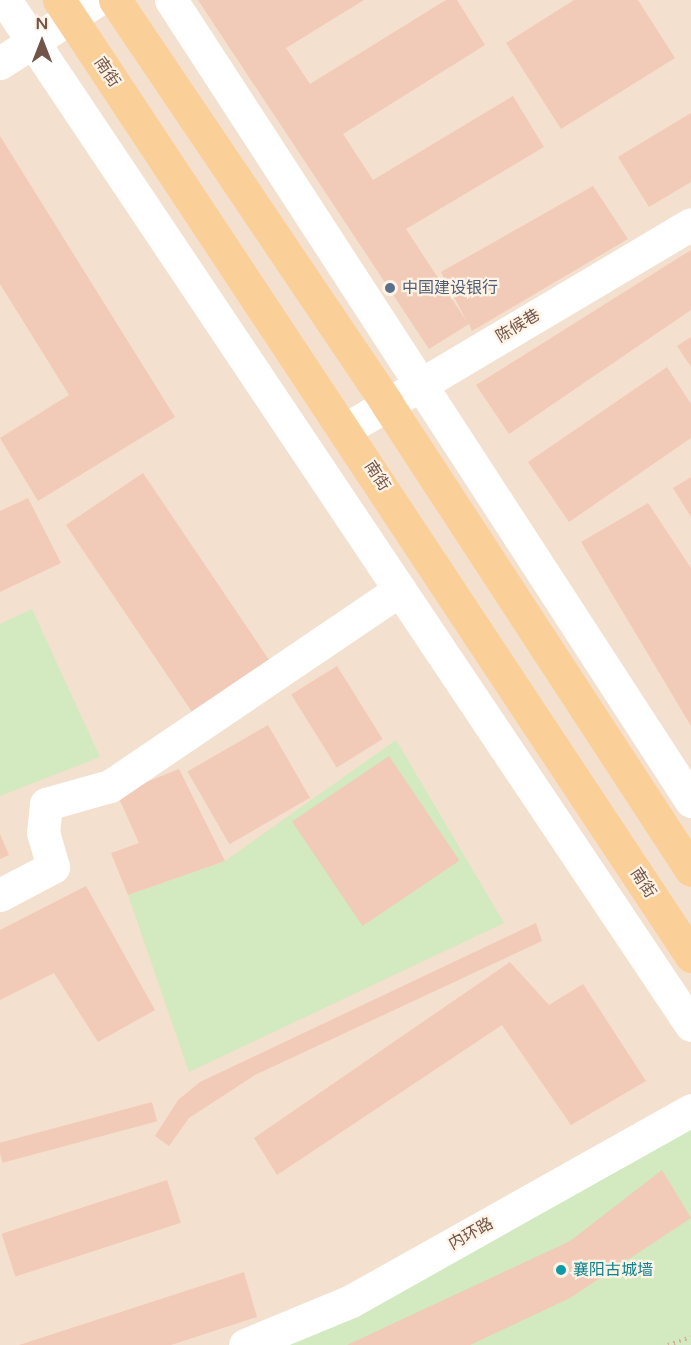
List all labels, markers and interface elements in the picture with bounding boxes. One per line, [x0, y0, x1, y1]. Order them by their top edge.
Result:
north arrow [12, 12, 72, 72]
text: N [36, 14, 48, 34]
street label: 南街 [90, 53, 124, 91]
place label: 中国建设银行 [402, 278, 498, 298]
marker: 中国建设银行 [383, 281, 397, 295]
street label: 陈候巷 [492, 305, 544, 347]
street label: 南街 [360, 457, 394, 495]
street label: 南街 [626, 864, 660, 902]
street label: 内环路 [445, 1214, 497, 1254]
place label: 襄阳古城墙 [573, 1260, 653, 1280]
marker: 襄阳古城墙 [554, 1263, 568, 1277]

